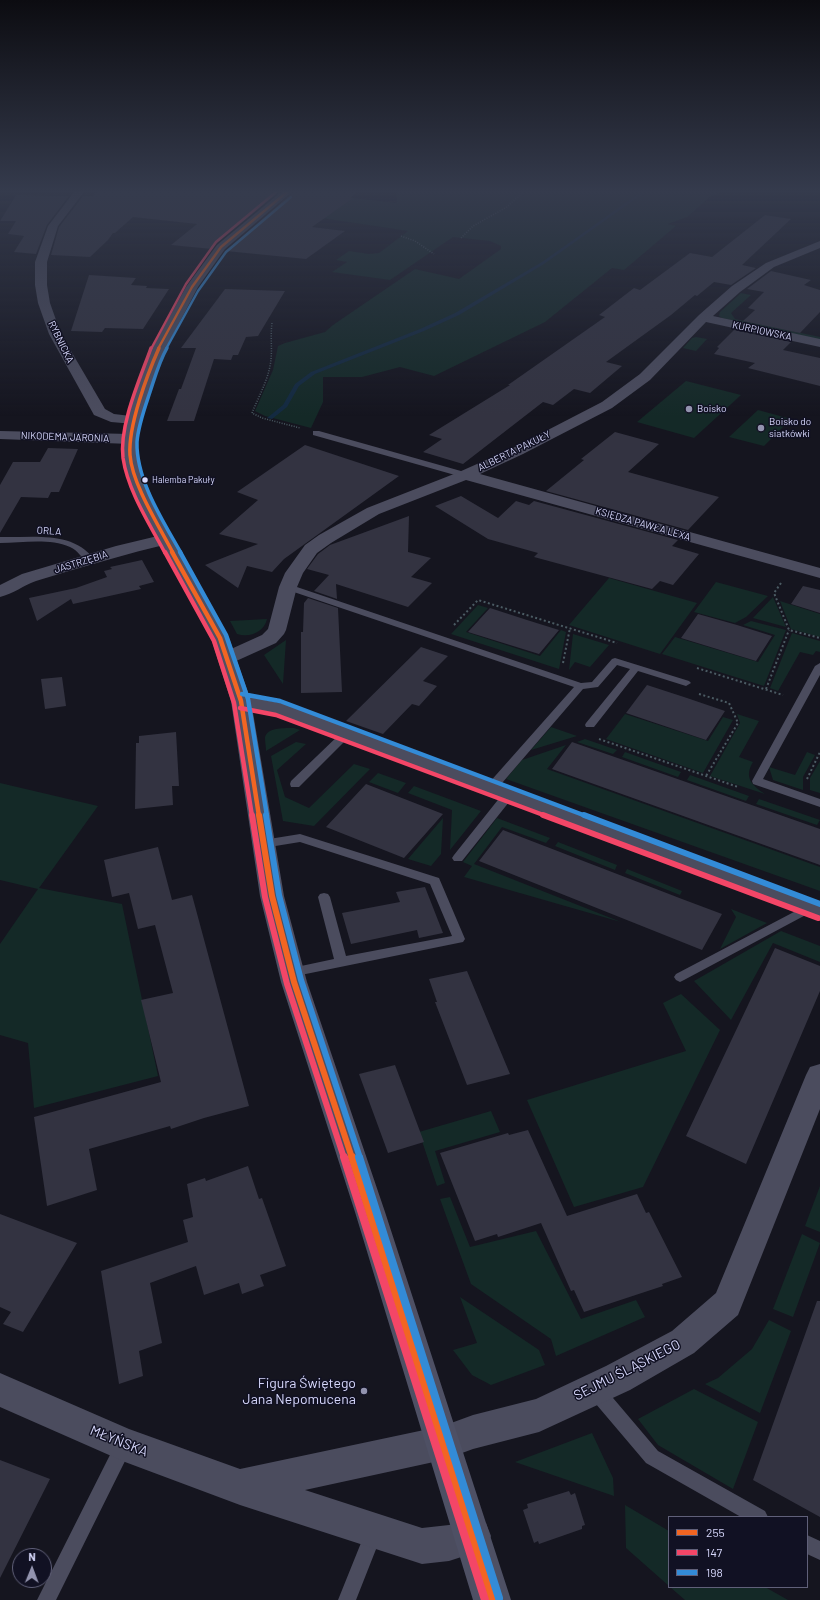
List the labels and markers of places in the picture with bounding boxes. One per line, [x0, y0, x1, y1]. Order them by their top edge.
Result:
place label: Boisko [697, 403, 726, 415]
marker: Boisko [684, 404, 694, 414]
place label: Boisko do siatkówki [769, 416, 811, 440]
marker: Boisko do siatkówki [756, 423, 766, 433]
marker: Halemba Pakuły [140, 475, 150, 485]
place label: Halemba Pakuły [152, 475, 215, 485]
place label: Figura Świętego Jana Nepomucena [243, 1375, 356, 1408]
marker: Figura Świętego Jana Nepomucena [359, 1386, 369, 1396]

